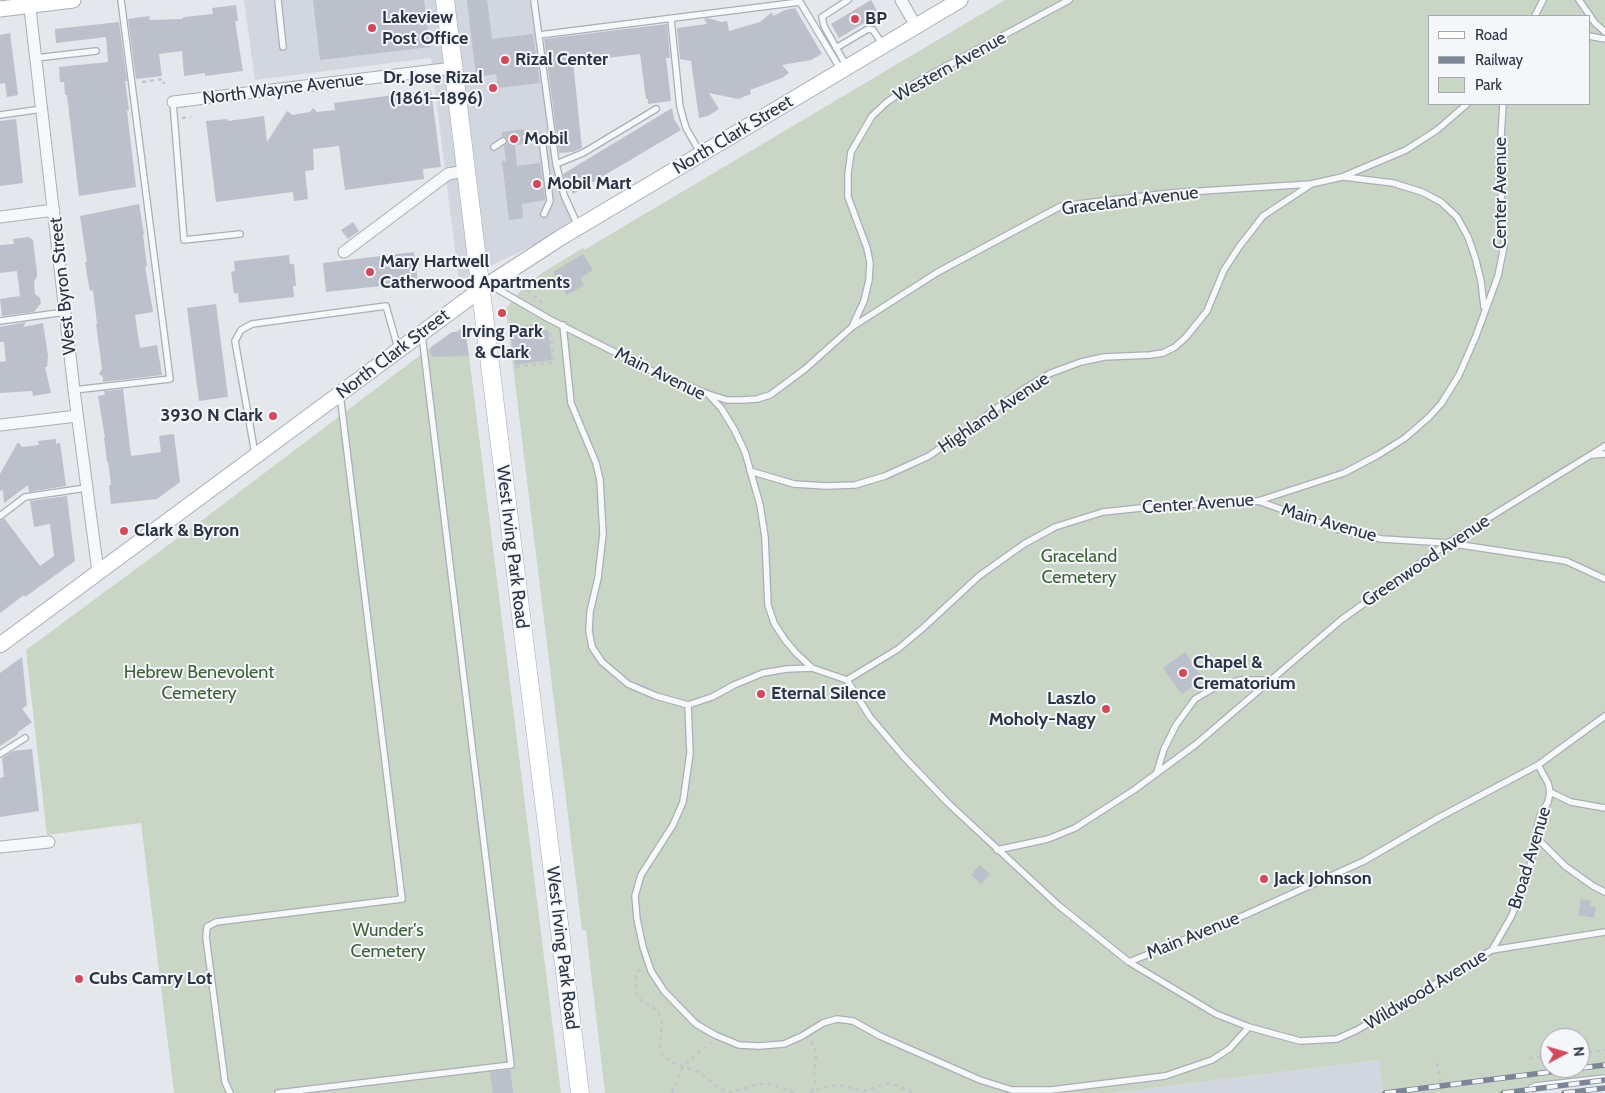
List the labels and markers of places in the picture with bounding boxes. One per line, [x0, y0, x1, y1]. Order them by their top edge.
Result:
place label: Lakeview Post Office [382, 7, 468, 50]
place label: BP [865, 8, 887, 30]
marker: BP [849, 13, 861, 25]
marker: Lakeview Post Office [366, 22, 378, 34]
place label: Rizal Center [515, 49, 608, 71]
marker: Rizal Center [499, 54, 511, 66]
place label: Dr. Jose Rizal (1861–1896) [383, 67, 483, 110]
marker: Dr. Jose Rizal (1861–1896) [487, 82, 499, 94]
place label: Mobil [524, 128, 568, 150]
marker: Mobil [508, 133, 520, 145]
place label: Mobil Mart [547, 173, 631, 195]
marker: Mobil Mart [531, 178, 543, 190]
place label: Mary Hartwell Catherwood Apartments [380, 251, 570, 294]
marker: Mary Hartwell Catherwood Apartments [364, 266, 376, 278]
marker: Irving Park & Clark [496, 307, 508, 319]
place label: Irving Park & Clark [461, 321, 543, 364]
place label: 3930 N Clark [161, 405, 263, 427]
marker: 3930 N Clark [267, 410, 279, 422]
place label: Clark & Byron [134, 520, 239, 542]
marker: Clark & Byron [118, 525, 130, 537]
place label: Chapel & Crematorium [1193, 652, 1296, 694]
marker: Chapel & Crematorium [1177, 667, 1189, 679]
place label: Eternal Silence [771, 683, 886, 705]
marker: Eternal Silence [755, 688, 767, 700]
place label: Laszlo Moholy-Nagy [989, 688, 1096, 731]
marker: Laszlo Moholy-Nagy [1100, 703, 1112, 715]
place label: Jack Johnson [1274, 868, 1372, 890]
marker: Jack Johnson [1258, 873, 1270, 885]
place label: Cubs Camry Lot [89, 968, 212, 990]
marker: Cubs Camry Lot [73, 973, 85, 985]

